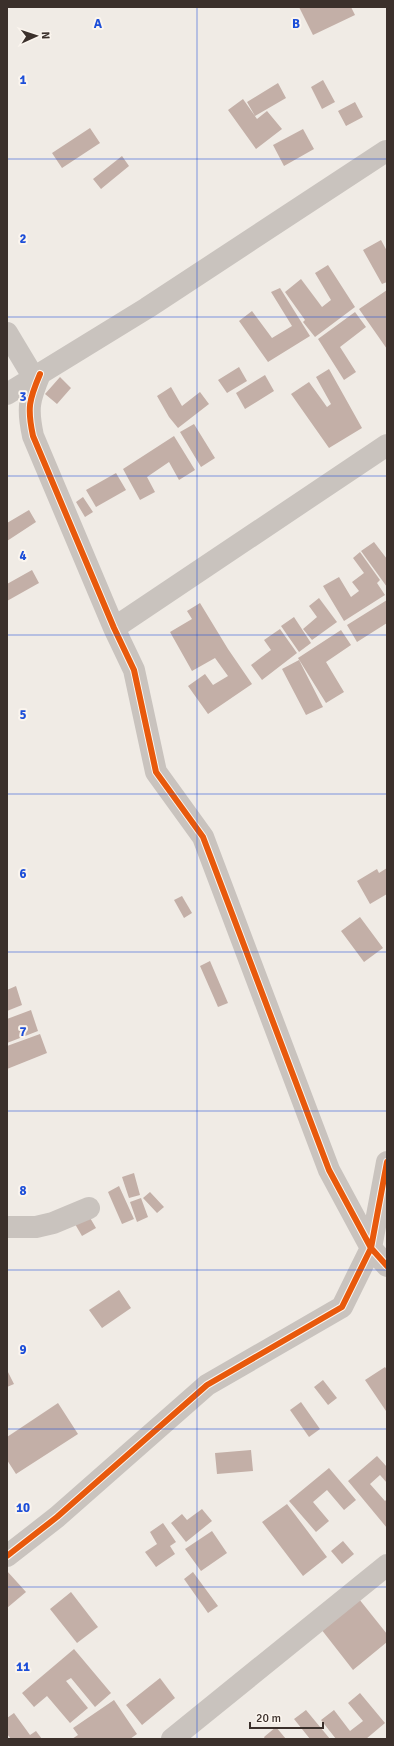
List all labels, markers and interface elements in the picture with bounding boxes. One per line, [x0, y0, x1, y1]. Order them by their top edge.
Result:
north arrow [16, 16, 56, 56]
text: A [94, 16, 103, 32]
text: B [292, 16, 300, 32]
text: N [39, 31, 52, 40]
text: 1 [19, 72, 27, 88]
text: 2 [19, 231, 27, 247]
text: 3 [19, 389, 27, 405]
text: 4 [19, 548, 27, 564]
text: 5 [19, 707, 27, 723]
text: 6 [19, 866, 27, 882]
text: 7 [19, 1024, 27, 1040]
text: 8 [19, 1183, 27, 1199]
text: 9 [19, 1342, 27, 1358]
text: 10 [16, 1500, 30, 1516]
text: 11 [16, 1659, 30, 1675]
scale bar [250, 1704, 323, 1730]
text: 20 m [256, 1711, 281, 1726]

